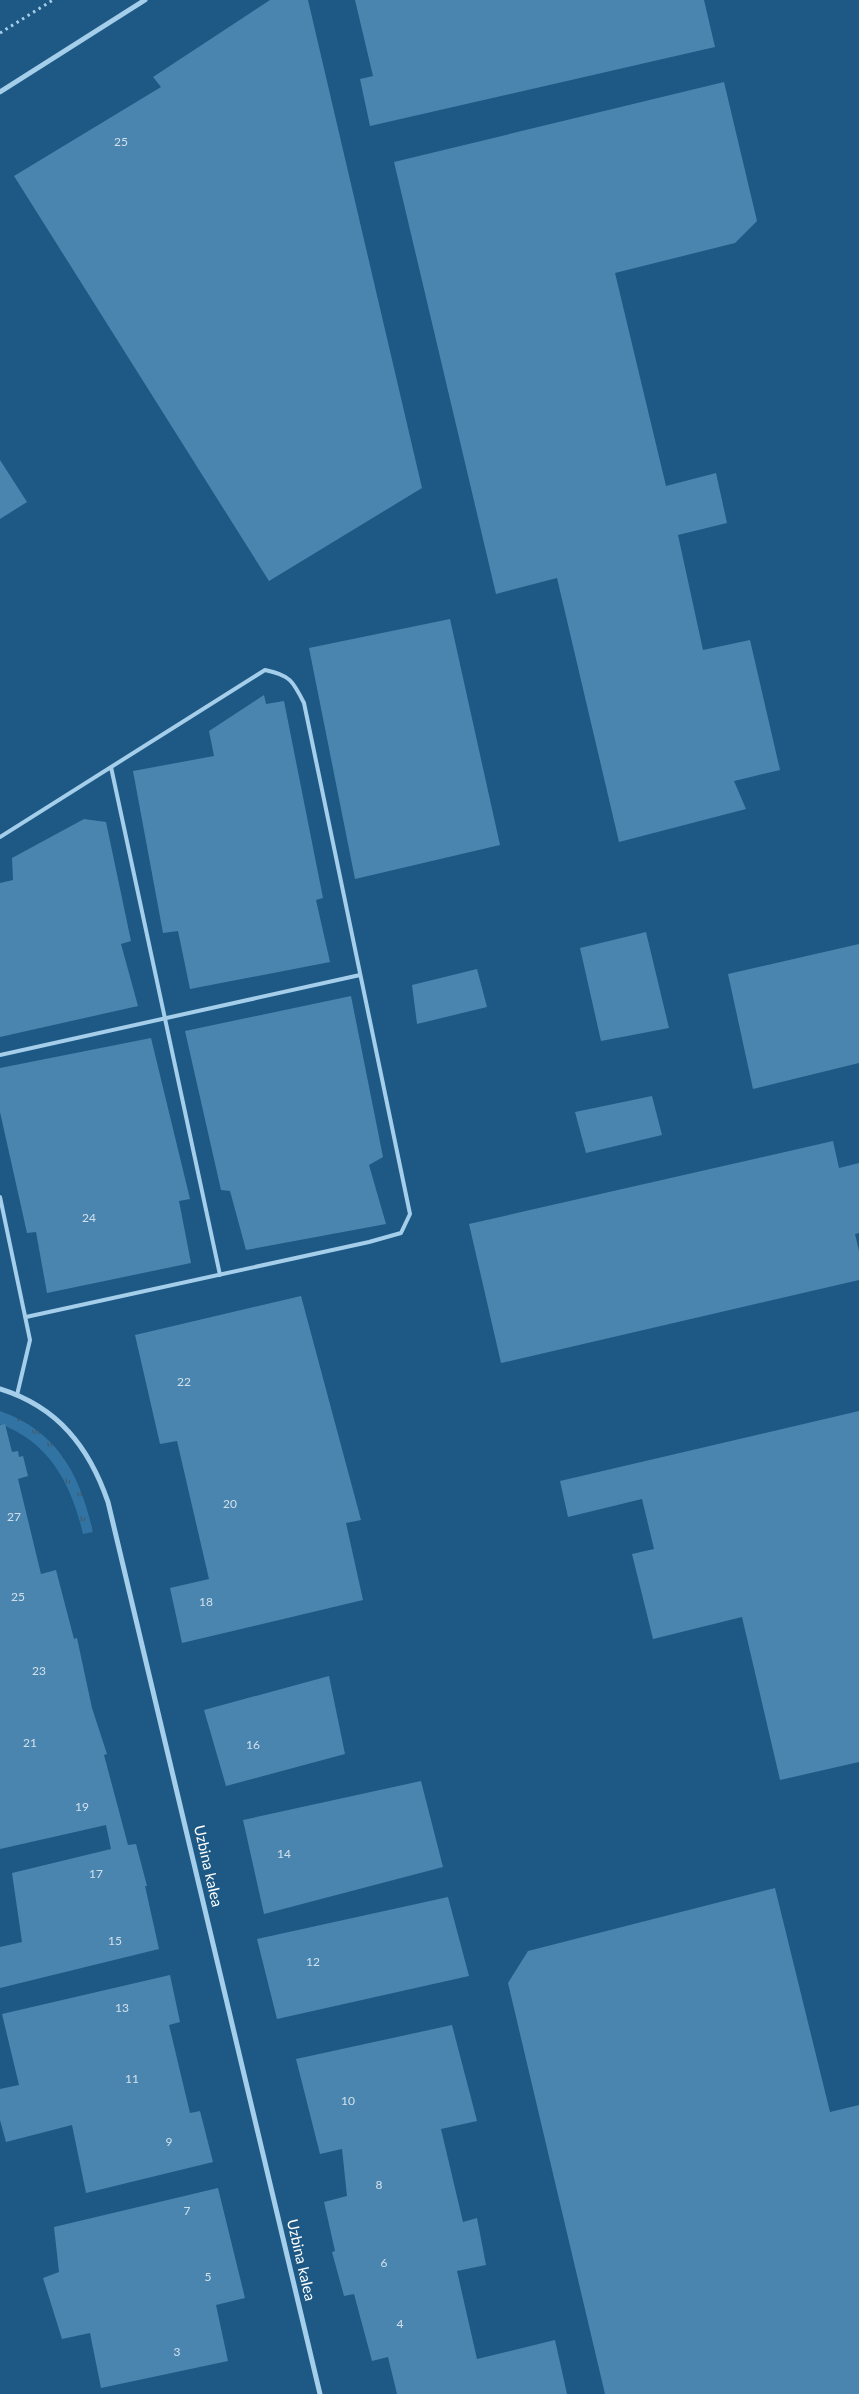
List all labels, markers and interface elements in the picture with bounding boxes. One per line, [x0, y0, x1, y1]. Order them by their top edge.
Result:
house number: 25 [114, 134, 128, 149]
house number: 24 [82, 1210, 96, 1225]
house number: 22 [177, 1374, 191, 1389]
house number: 20 [223, 1496, 237, 1511]
house number: 27 [7, 1509, 21, 1524]
house number: 25 [11, 1589, 25, 1604]
house number: 18 [199, 1594, 213, 1609]
house number: 23 [32, 1663, 46, 1678]
house number: 21 [23, 1735, 37, 1750]
house number: 16 [246, 1737, 260, 1752]
house number: 19 [75, 1799, 89, 1814]
street label: Uzbina kalea [191, 1823, 227, 1908]
house number: 14 [277, 1846, 291, 1861]
house number: 17 [89, 1866, 103, 1881]
house number: 15 [108, 1933, 122, 1948]
house number: 12 [306, 1954, 320, 1969]
house number: 13 [115, 2000, 129, 2015]
house number: 11 [125, 2071, 139, 2086]
house number: 10 [341, 2093, 355, 2108]
house number: 9 [166, 2134, 173, 2149]
house number: 8 [376, 2177, 383, 2192]
house number: 7 [184, 2203, 191, 2218]
street label: Uzbina kalea [284, 2217, 320, 2302]
house number: 6 [381, 2255, 388, 2270]
house number: 5 [205, 2269, 212, 2284]
house number: 4 [397, 2316, 404, 2331]
house number: 3 [174, 2344, 181, 2359]

